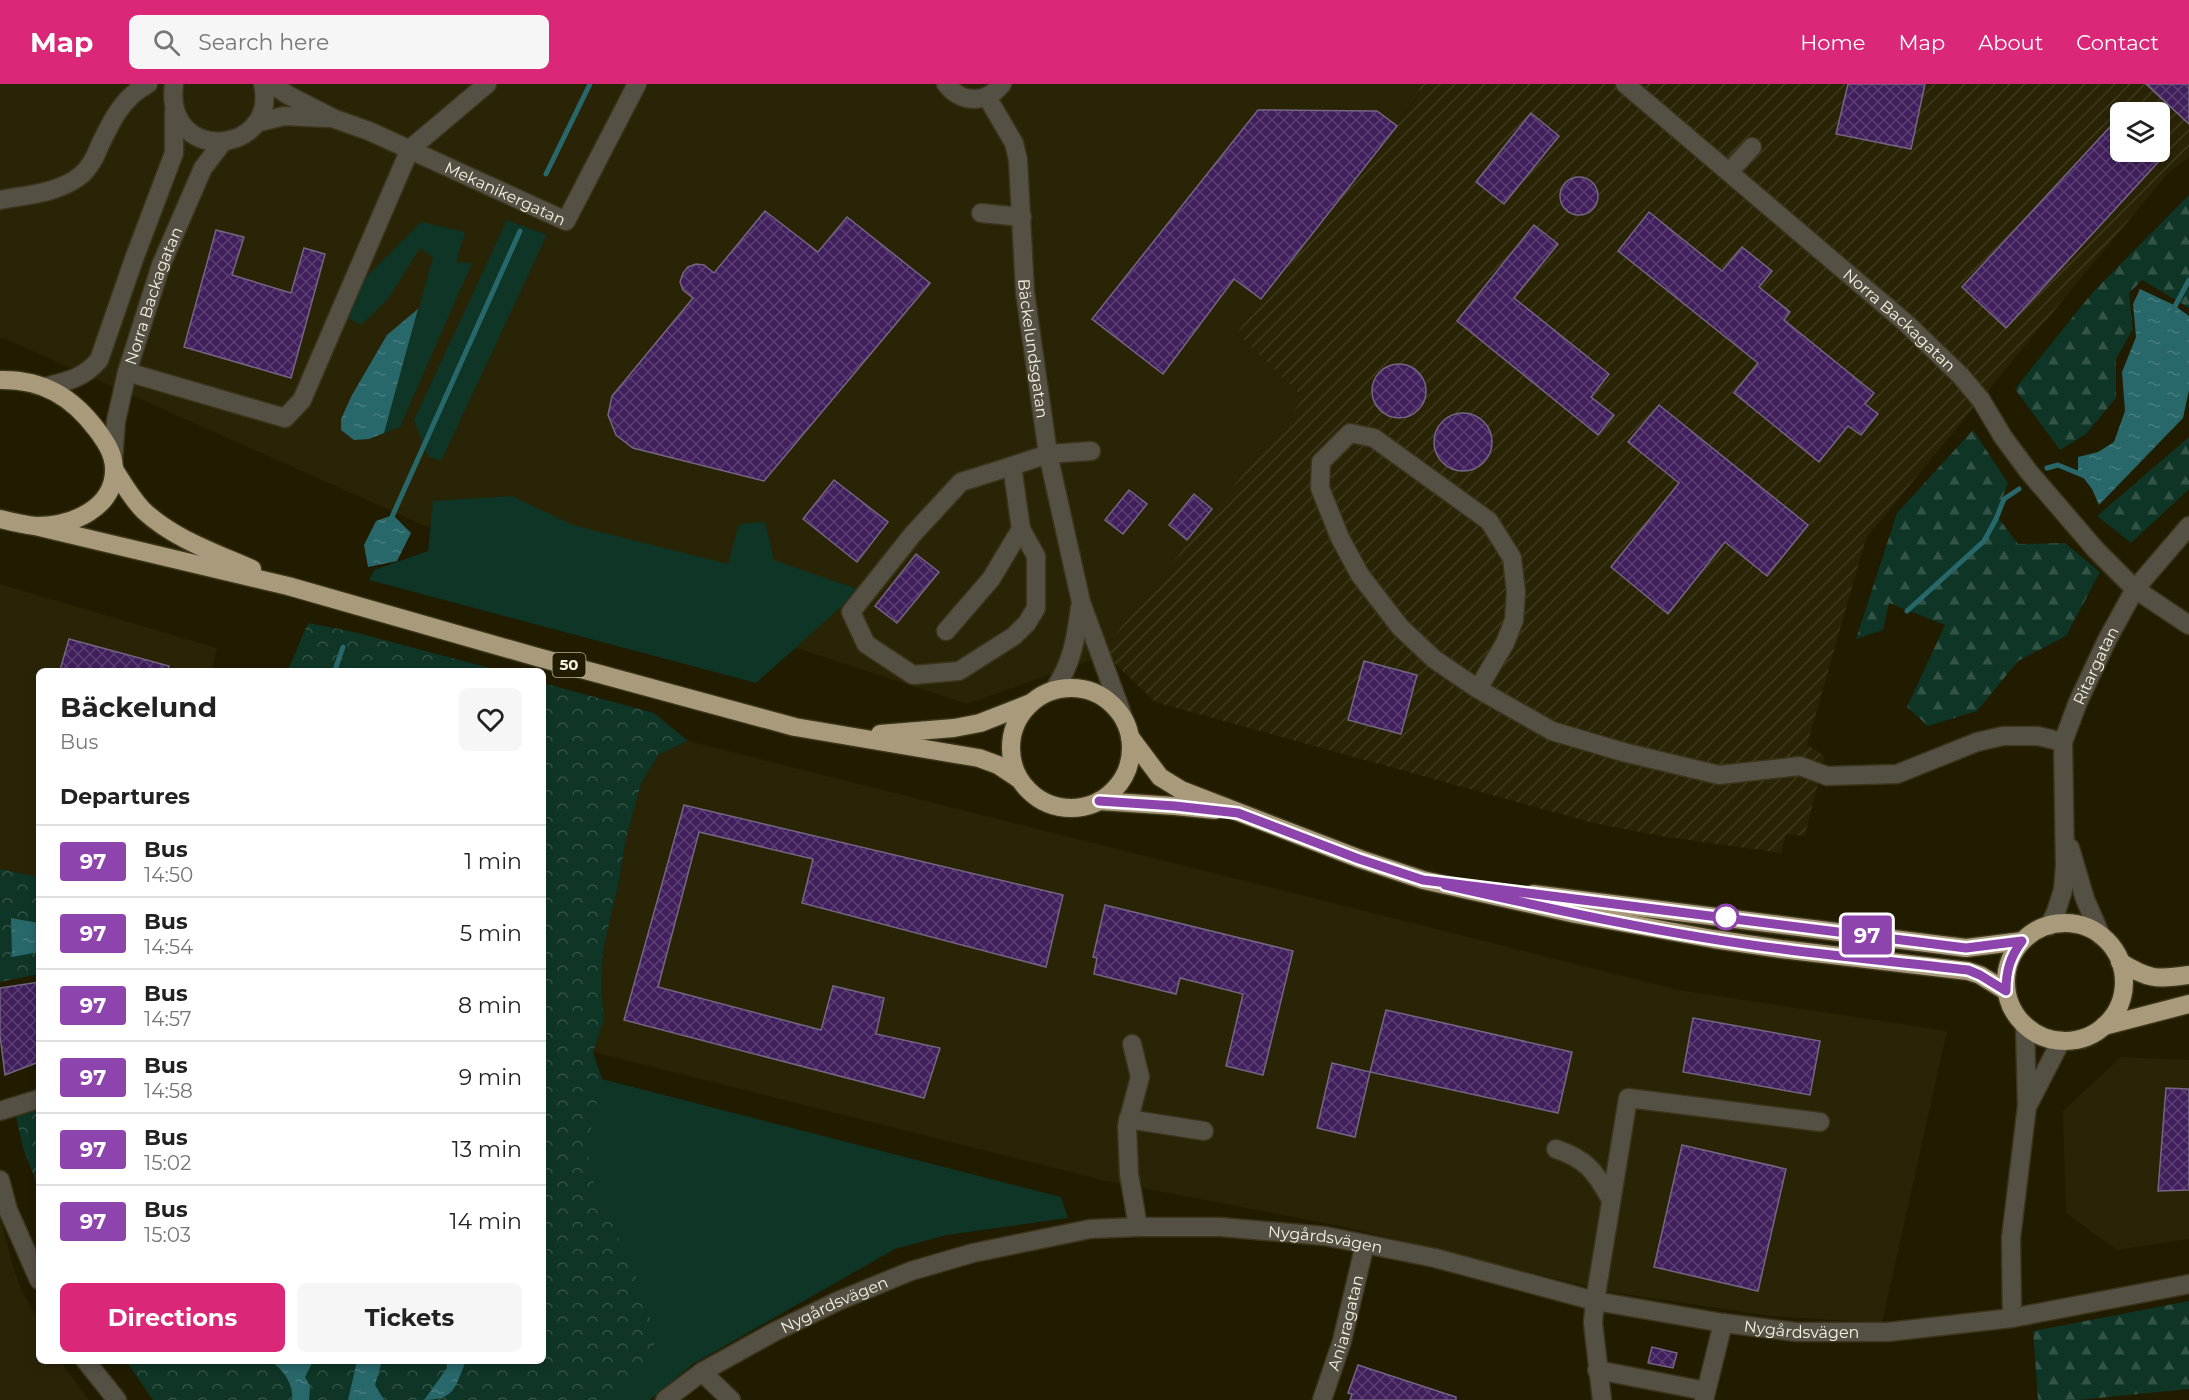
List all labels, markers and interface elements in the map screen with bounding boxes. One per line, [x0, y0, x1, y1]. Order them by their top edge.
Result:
search box [129, 15, 549, 69]
text: Map [30, 25, 93, 59]
icon: search [150, 26, 183, 59]
text: Search here [198, 29, 329, 56]
text: Home [1800, 30, 1865, 55]
text: Map [1898, 30, 1945, 55]
text: About [1978, 30, 2043, 55]
text: Contact [2076, 30, 2159, 55]
map controls [2110, 102, 2170, 162]
button: layers [2110, 102, 2170, 162]
street label: Mekanikergatan [441, 158, 569, 230]
street label: Norra Backagatan [121, 224, 186, 367]
street label: Norra Backagatan [1839, 265, 1959, 376]
street label: Bäckelundsgatan [1014, 278, 1052, 420]
street label: Ritargatan [2069, 623, 2123, 708]
road number: 50 [552, 653, 586, 677]
button: heart [459, 688, 522, 751]
text: Bäckelund [60, 690, 217, 724]
text: Bus [60, 730, 98, 754]
text: Departures [60, 783, 190, 810]
text: Bus [144, 836, 188, 863]
text: 1 min [464, 848, 522, 875]
text: 97 [80, 849, 106, 874]
text: 14:50 [144, 863, 193, 887]
unlabelled marker [1713, 904, 1739, 930]
text: Bus [144, 908, 188, 935]
line badge: 97 [1840, 916, 1894, 954]
text: 5 min [460, 920, 522, 947]
text: 97 [80, 921, 106, 946]
text: 97 [1854, 923, 1880, 948]
text: 14:54 [144, 935, 193, 959]
text: Bus [144, 980, 188, 1007]
text: 8 min [458, 992, 522, 1019]
text: 97 [80, 993, 106, 1018]
text: 14:57 [144, 1007, 192, 1031]
text: Bus [144, 1052, 188, 1079]
text: 9 min [459, 1064, 522, 1091]
text: 97 [80, 1065, 106, 1090]
text: 14:58 [144, 1079, 193, 1103]
text: Bus [144, 1124, 188, 1151]
text: 13 min [452, 1136, 522, 1163]
text: 97 [80, 1137, 106, 1162]
text: 15:02 [144, 1151, 191, 1175]
text: Bus [144, 1196, 188, 1223]
text: 14 min [450, 1208, 522, 1235]
text: 97 [80, 1209, 106, 1234]
street label: Nygårdsvägen [1267, 1222, 1384, 1257]
text: 15:03 [144, 1223, 191, 1247]
street label: Nygårdsvägen [778, 1273, 891, 1337]
street label: Aniaragatan [1324, 1273, 1367, 1373]
button: Directions [60, 1283, 285, 1352]
button: Tickets [297, 1283, 522, 1352]
street label: Nygårdsvägen [1743, 1317, 1859, 1342]

